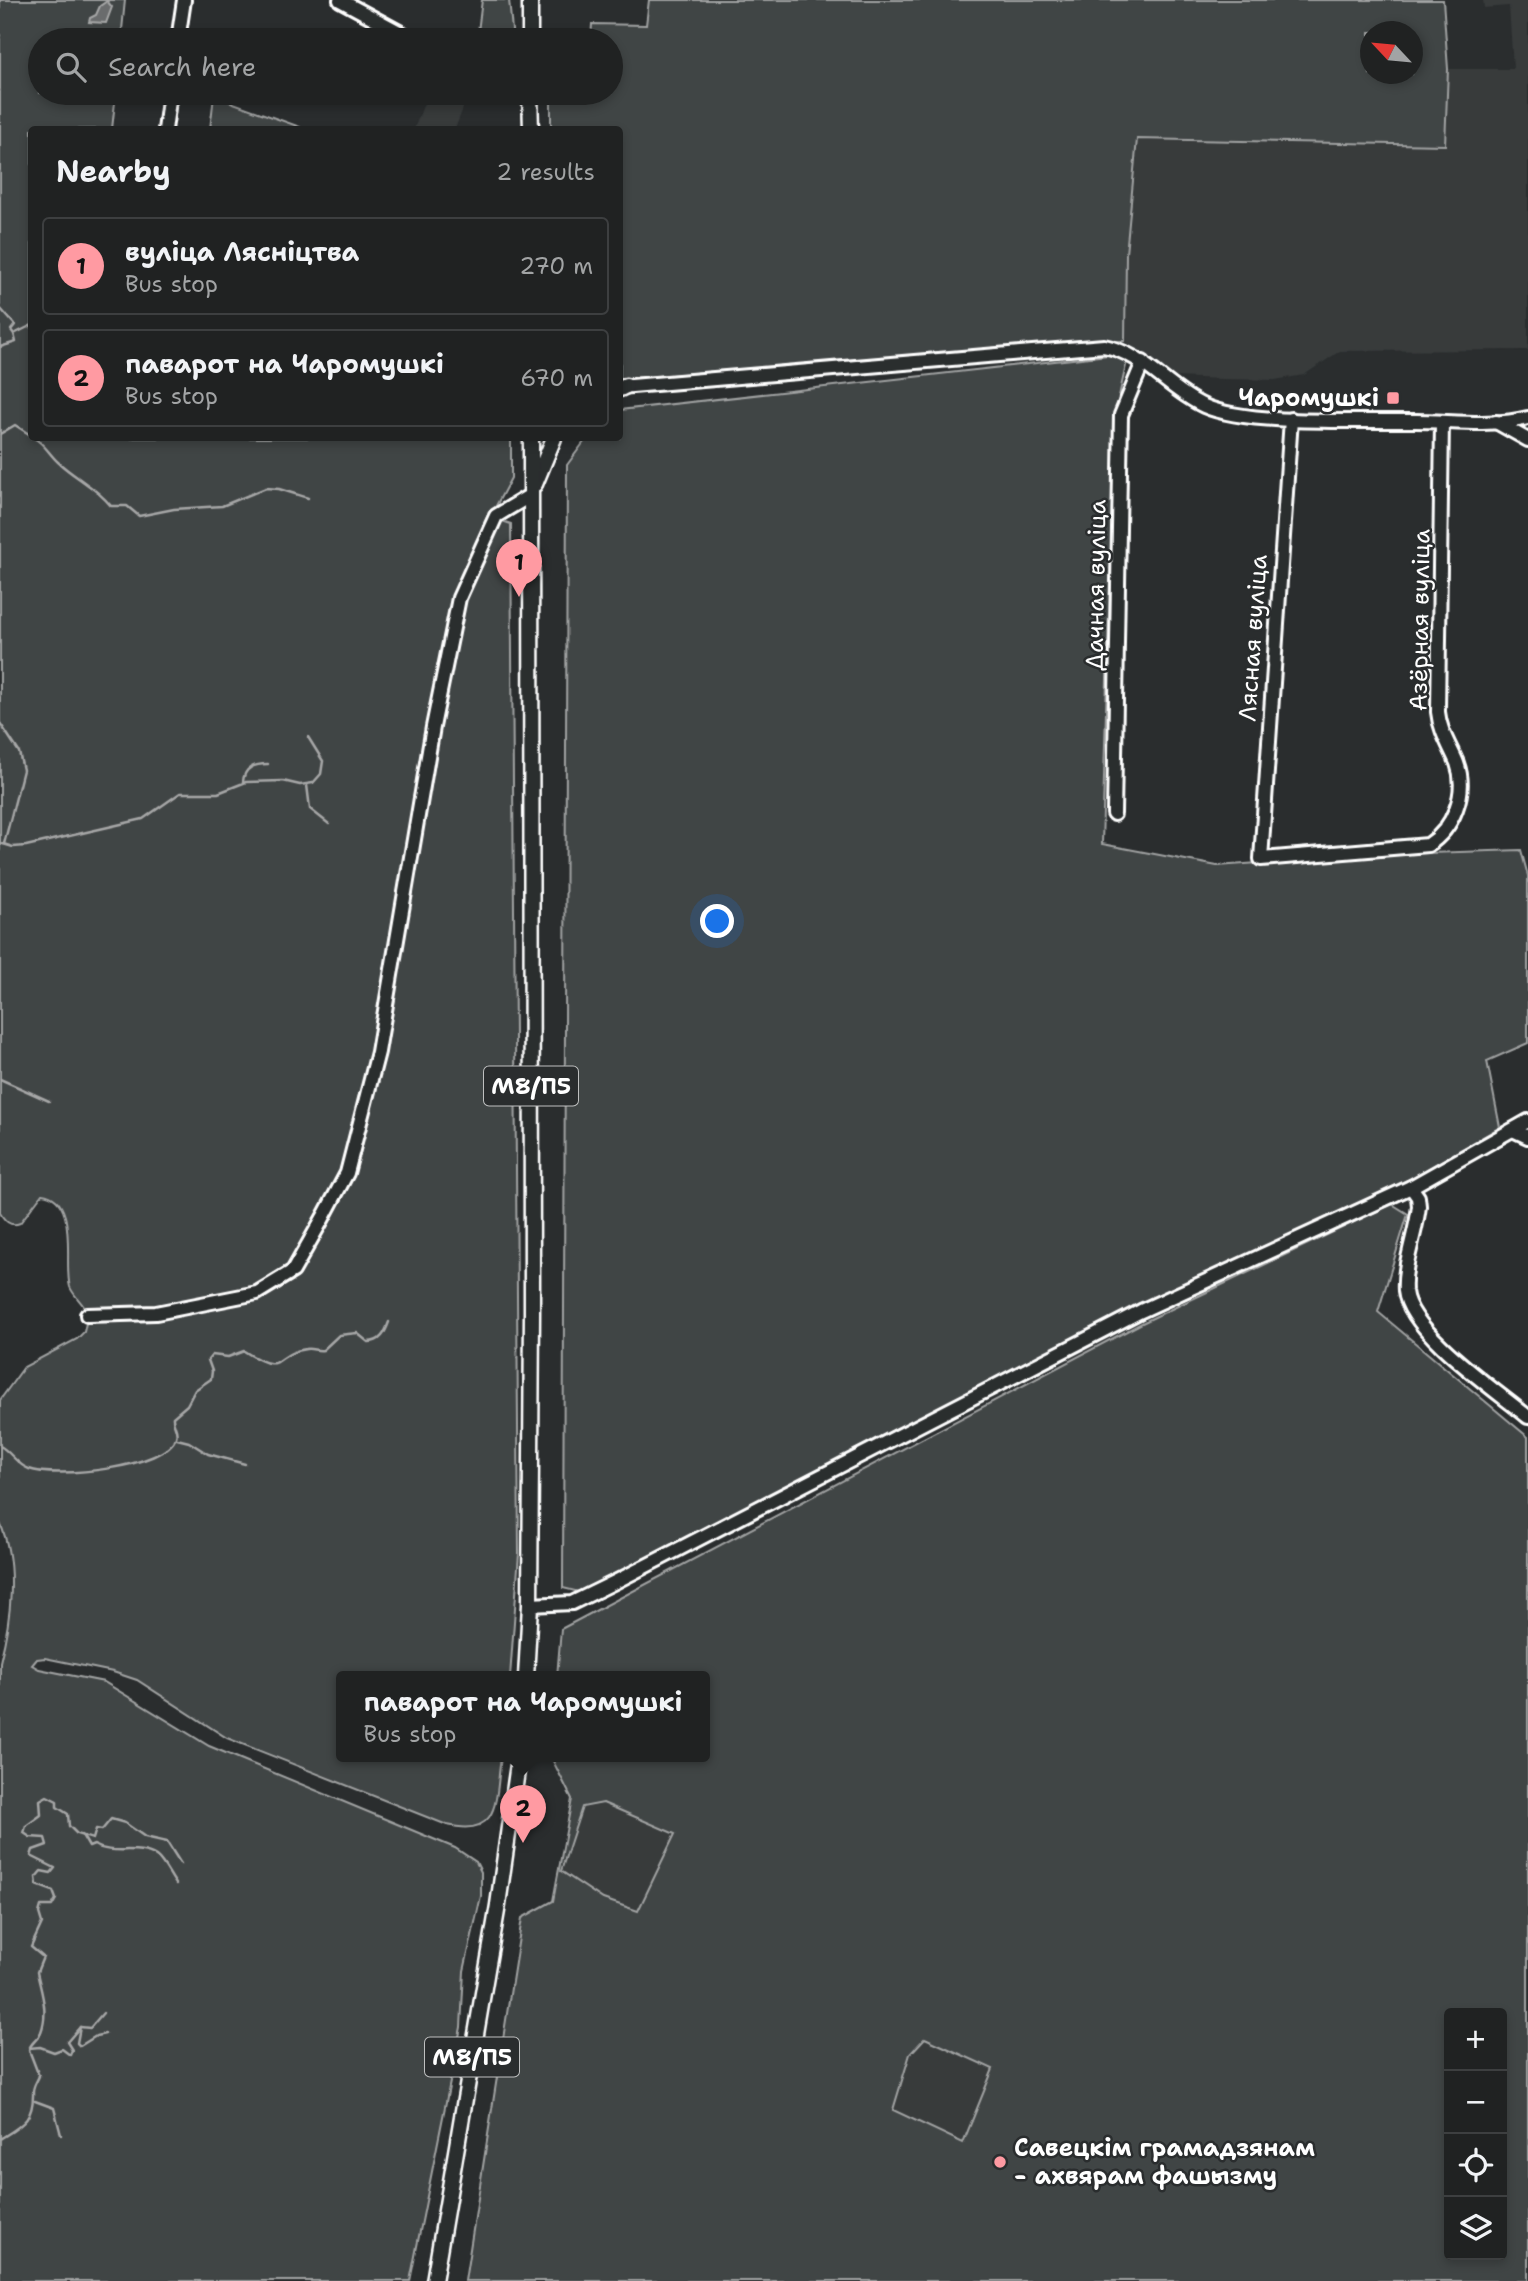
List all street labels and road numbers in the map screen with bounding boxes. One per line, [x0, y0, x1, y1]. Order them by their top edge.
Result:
street label: Дачная вуліца [1079, 499, 1113, 671]
street label: Азёрная вуліца [1402, 529, 1438, 711]
street label: Лясная вуліца [1231, 553, 1275, 722]
road number: М8/П5 [484, 1066, 578, 1106]
road number: М8/П5 [425, 2038, 519, 2076]

